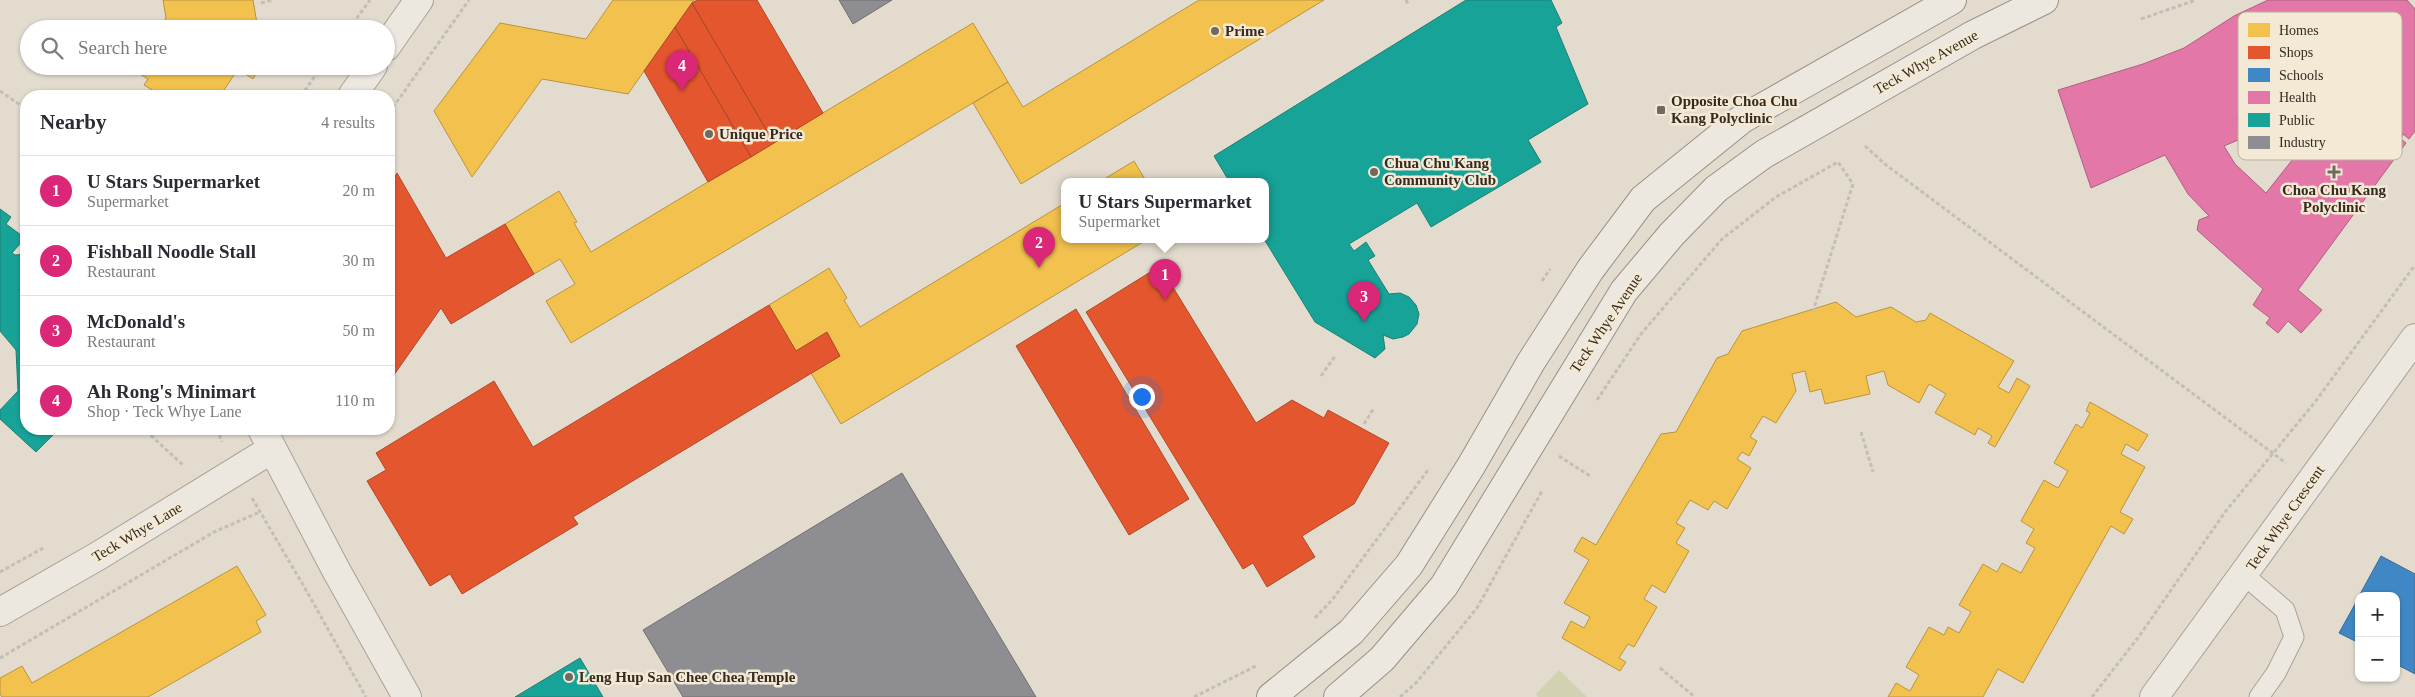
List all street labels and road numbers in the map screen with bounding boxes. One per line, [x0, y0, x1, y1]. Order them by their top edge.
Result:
street label: Teck Whye Avenue [1871, 27, 1981, 97]
street label: Teck Whye Avenue [1567, 270, 1645, 376]
street label: Teck Whye Crescent [2243, 462, 2328, 574]
street label: Teck Whye Lane [89, 499, 185, 565]

